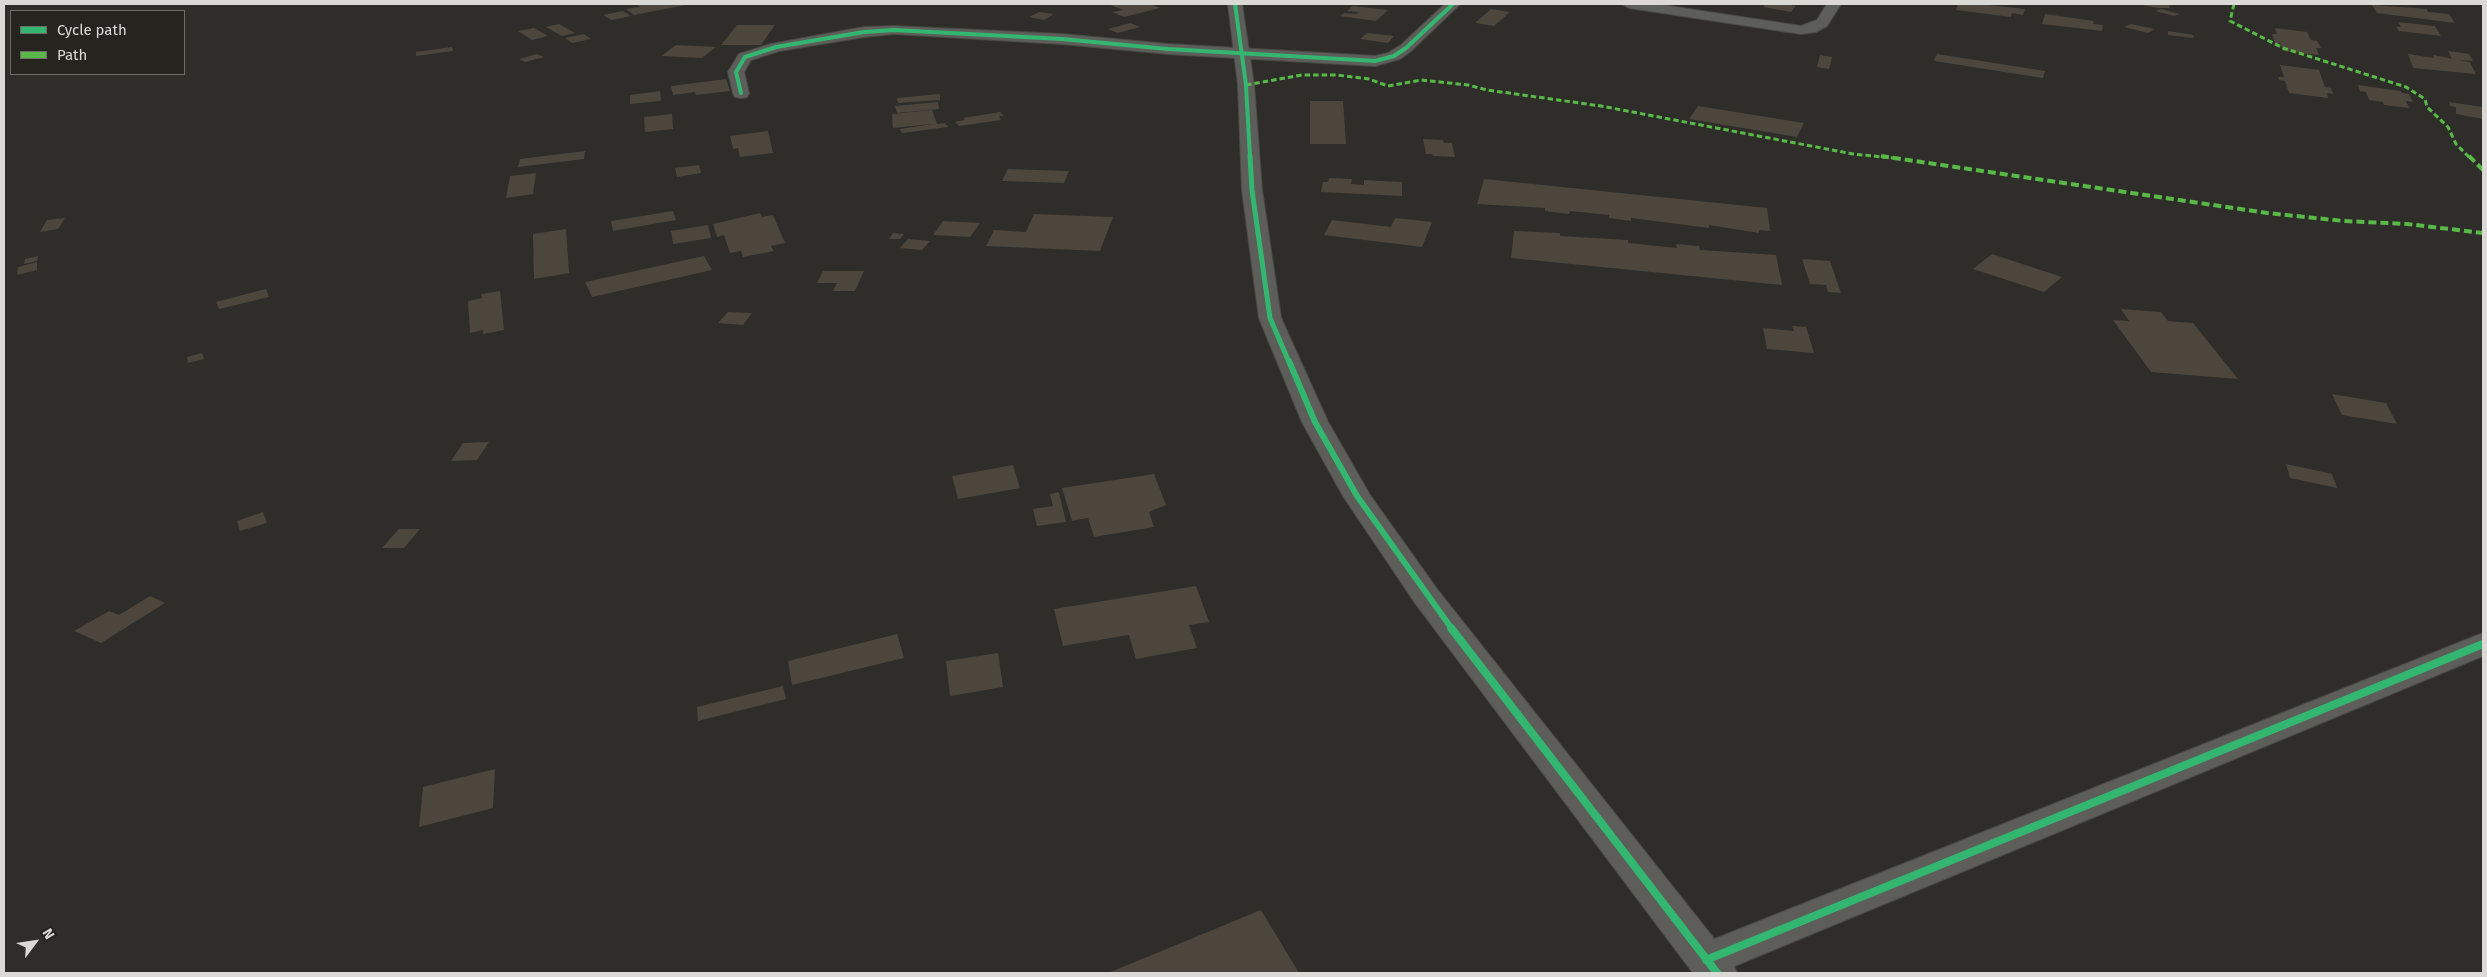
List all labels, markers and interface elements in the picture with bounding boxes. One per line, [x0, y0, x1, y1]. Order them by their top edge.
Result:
legend [10, 10, 185, 75]
text: Cycle path [57, 21, 127, 39]
text: Path [57, 46, 87, 64]
north arrow [10, 917, 60, 967]
text: N [39, 926, 58, 942]

